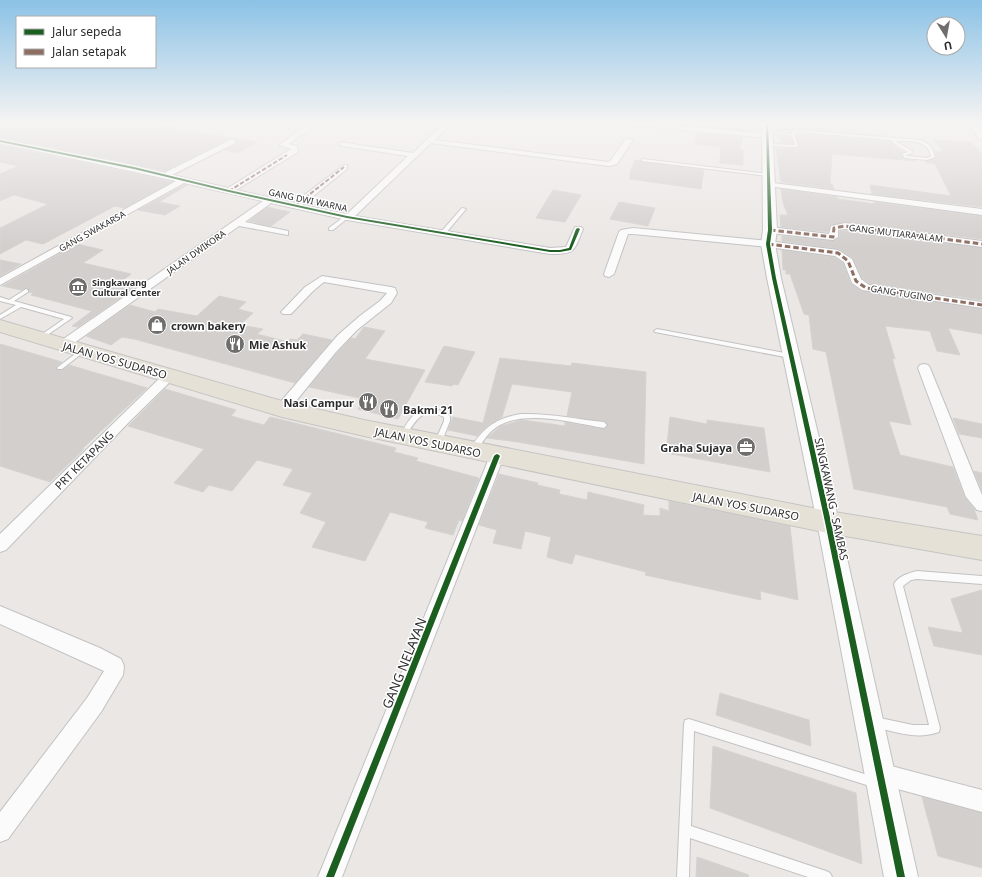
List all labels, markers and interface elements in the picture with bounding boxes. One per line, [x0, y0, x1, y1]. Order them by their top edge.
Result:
legend [16, 16, 156, 68]
north arrow [926, 16, 966, 56]
text: Jalur sepeda [51, 23, 121, 40]
text: U [942, 38, 954, 54]
text: Jalan setapak [51, 43, 127, 60]
street label: GANG DWI WARNA [267, 185, 349, 215]
street label: GANG SWAKARSA [56, 207, 128, 255]
street label: GANG MUTIARA ALAM [848, 221, 944, 245]
street label: JALAN DWIKORA [163, 227, 228, 278]
museum icon: Singkawang Cultural Center [67, 276, 89, 298]
place label: Singkawang Cultural Center [92, 276, 161, 299]
street label: GANG TUGINO [870, 282, 934, 304]
shop icon: crown bakery [146, 314, 168, 336]
place label: crown bakery [171, 318, 246, 333]
restaurant icon: Mie Ashuk [224, 333, 246, 355]
place label: Mie Ashuk [249, 337, 307, 352]
street label: JALAN YOS SUDARSO [60, 338, 169, 382]
restaurant icon: Nasi Campur [357, 391, 379, 413]
place label: Nasi Campur [283, 395, 354, 410]
restaurant icon: Bakmi 21 [378, 398, 400, 420]
place label: Bakmi 21 [403, 402, 453, 417]
street label: JALAN YOS SUDARSO [373, 423, 482, 461]
street label: PRT KETAPANG [51, 427, 117, 493]
office icon: Graha Sujaya [735, 436, 757, 458]
street label: SINGKAWANG - SAMBAS [812, 436, 852, 562]
place label: Graha Sujaya [660, 440, 732, 455]
street label: JALAN YOS SUDARSO [691, 488, 800, 524]
street label: GANG NELAYAN [378, 615, 430, 711]

